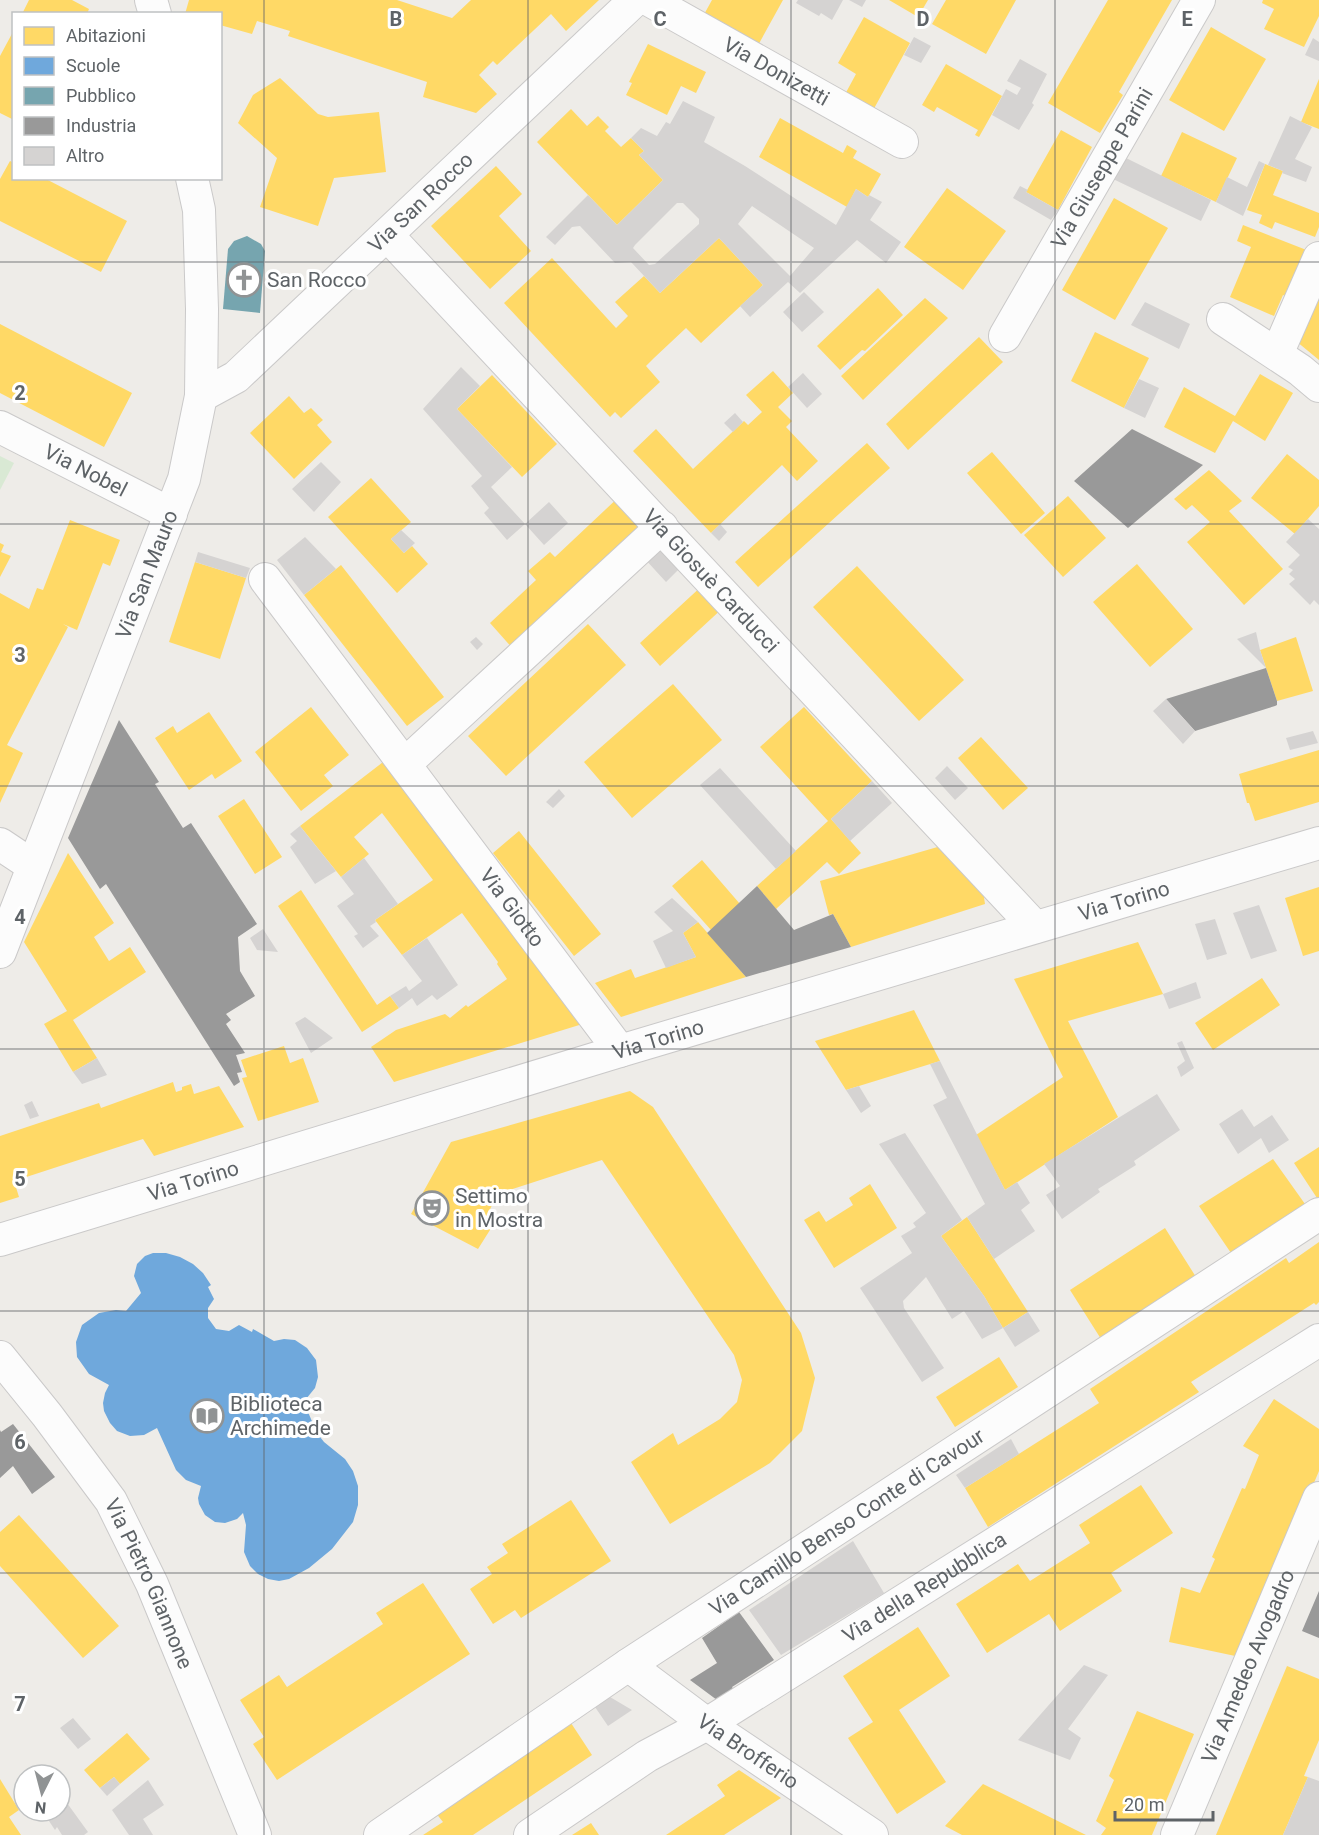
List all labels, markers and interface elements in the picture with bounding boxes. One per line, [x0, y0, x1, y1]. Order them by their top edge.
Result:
text: B [390, 7, 402, 31]
text: C [653, 7, 667, 31]
text: D [917, 7, 930, 31]
text: E [1181, 7, 1193, 31]
legend [12, 12, 222, 180]
text: Abitazioni [66, 25, 146, 46]
street label: Via Donizetti [719, 32, 834, 111]
text: Scuole [66, 55, 120, 76]
street label: Via Giuseppe Parini [1046, 83, 1158, 253]
text: Pubblico [66, 85, 136, 106]
text: Industria [66, 115, 136, 136]
text: Altro [66, 145, 104, 166]
street label: Via San Rocco [364, 147, 478, 257]
church icon: San Rocco [226, 262, 262, 298]
place label: San Rocco [267, 268, 367, 292]
text: 2 [14, 381, 26, 405]
street label: Via Nobel [40, 439, 131, 502]
street label: Via Giosuè Carducci [638, 504, 784, 658]
street label: Via San Mauro [111, 507, 183, 642]
text: 3 [14, 643, 26, 667]
street label: Via Giotto [475, 863, 549, 951]
street label: Via Torino [1075, 876, 1173, 926]
text: 4 [14, 905, 26, 929]
street label: Via Torino [610, 1015, 707, 1065]
street label: Via Torino [145, 1156, 242, 1206]
text: 5 [14, 1167, 26, 1191]
place label: Settimo in Mostra [455, 1184, 543, 1232]
theatre icon: Settimo in Mostra [414, 1190, 450, 1226]
place label: Biblioteca Archimede [230, 1392, 331, 1440]
library icon: Biblioteca Archimede [189, 1398, 225, 1434]
street label: Via Camillo Benso Conte di Cavour [705, 1424, 989, 1621]
text: 6 [14, 1430, 26, 1454]
street label: Via Pietro Giannone [100, 1495, 198, 1673]
street label: Via della Repubblica [838, 1527, 1011, 1648]
street label: Via Amedeo Avogadro [1197, 1566, 1299, 1767]
text: 7 [14, 1692, 26, 1716]
street label: Via Brofferio [693, 1709, 803, 1794]
north arrow [12, 1763, 72, 1823]
scale bar [1115, 1784, 1212, 1822]
text: 20 m [1124, 1794, 1164, 1815]
text: N [34, 1797, 47, 1817]

